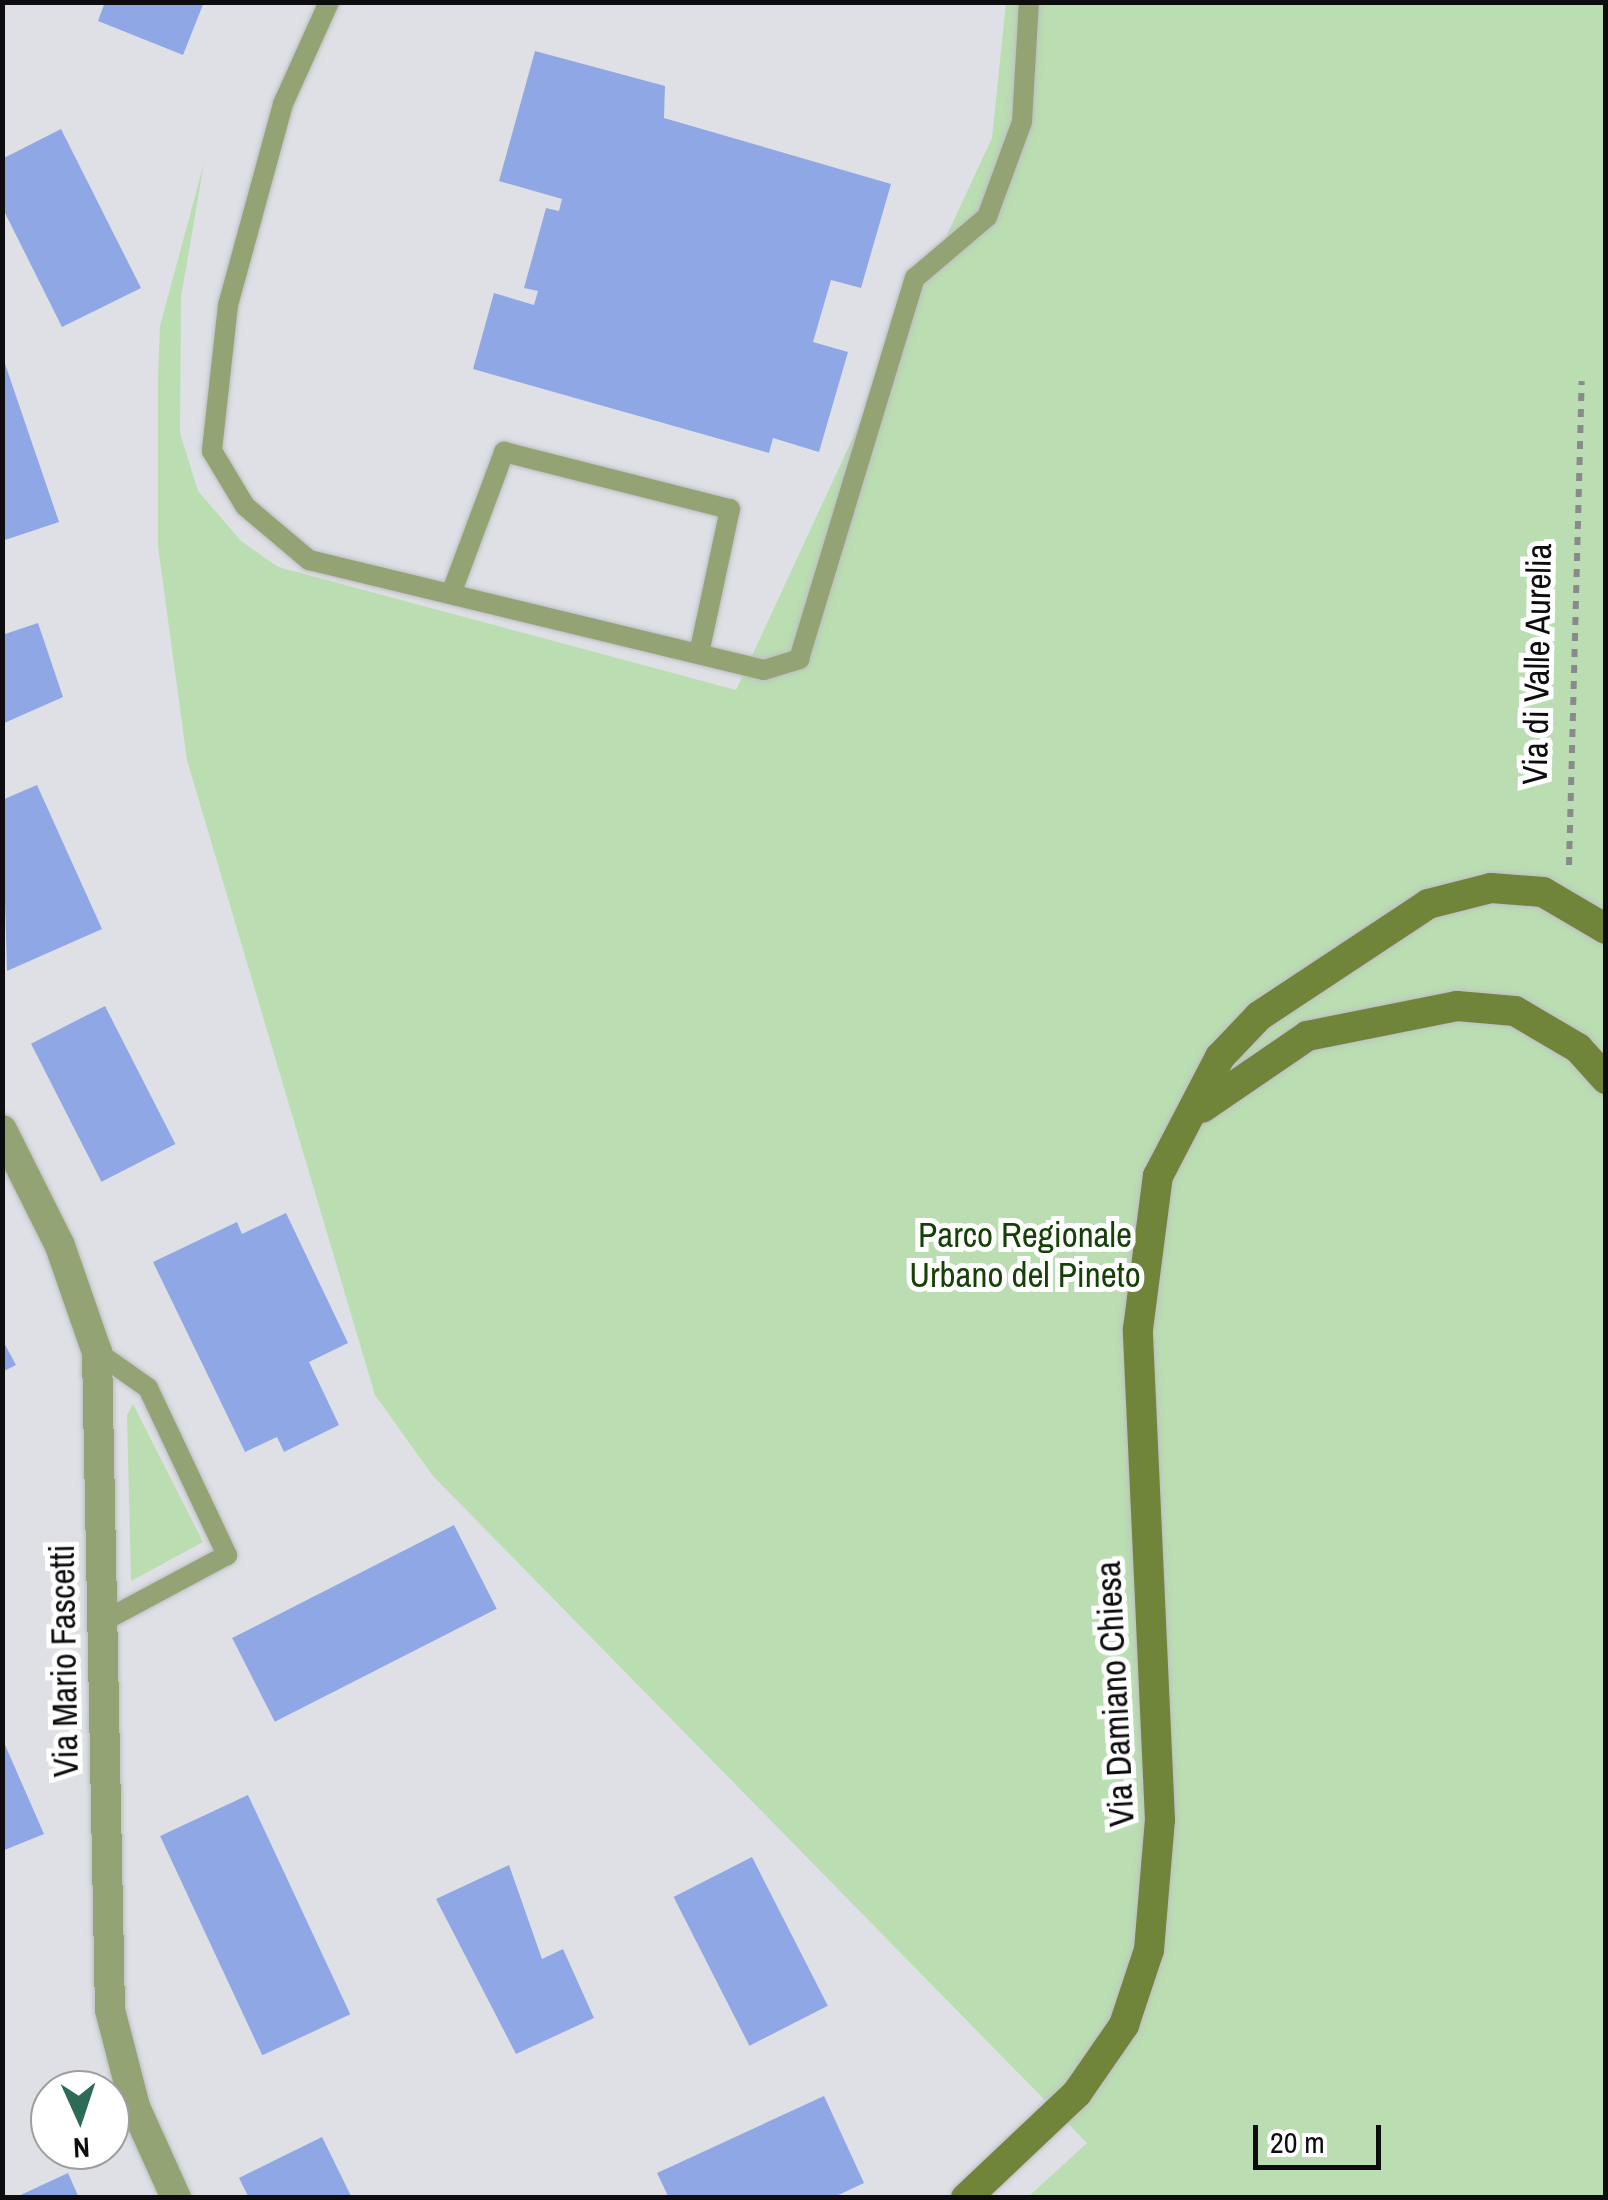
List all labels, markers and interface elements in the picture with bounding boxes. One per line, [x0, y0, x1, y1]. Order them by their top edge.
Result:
street label: Via di Valle Aurelia [1514, 542, 1560, 786]
park label: Parco Regionale Urbano del Pineto [909, 1214, 1141, 1296]
street label: Via Mario Fascetti [41, 1544, 87, 1778]
street label: Via Damiano Chiesa [1087, 1560, 1143, 1828]
north arrow [30, 2070, 130, 2170]
scale bar [1258, 2105, 1386, 2167]
text: 20 m [1270, 2122, 1325, 2162]
text: N [72, 2129, 91, 2167]

